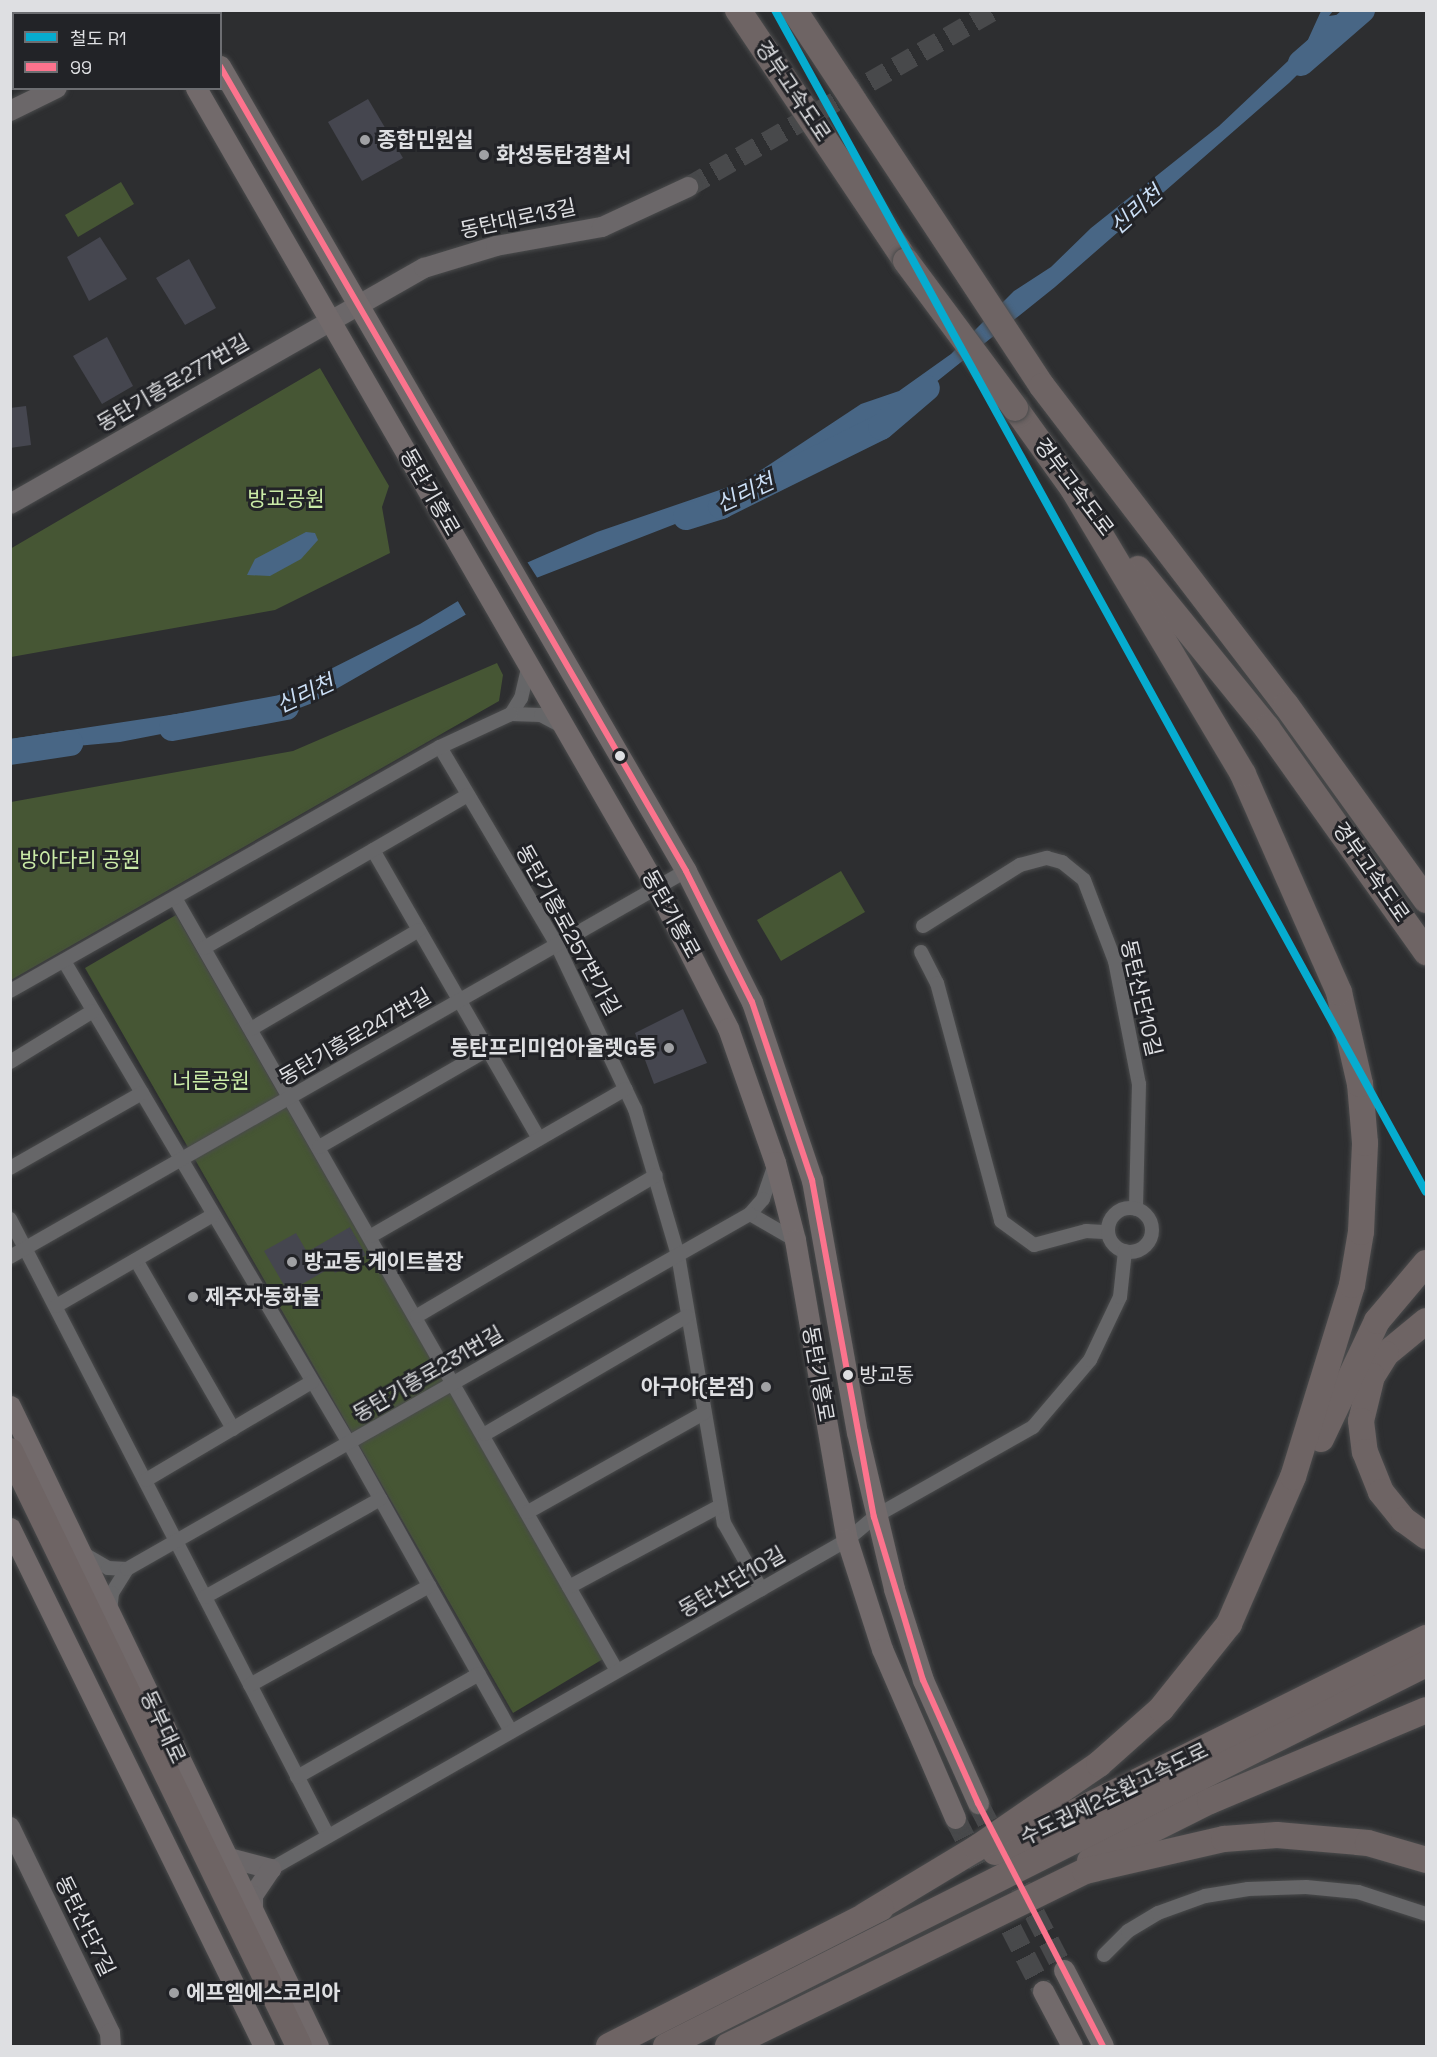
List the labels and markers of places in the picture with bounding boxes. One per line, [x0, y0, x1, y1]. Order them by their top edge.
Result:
place label: 종합민원실 [377, 127, 474, 153]
marker: 종합민원실 [358, 133, 372, 147]
place label: 화성동탄경찰서 [496, 142, 631, 168]
marker: 화성동탄경찰서 [477, 148, 491, 162]
unlabelled marker [614, 750, 626, 762]
place label: 동탄프리미엄아울렛G동 [450, 1035, 657, 1061]
marker: 동탄프리미엄아울렛G동 [662, 1041, 676, 1055]
place label: 방교동 게이트볼장 [304, 1249, 464, 1275]
marker: 방교동 게이트볼장 [285, 1255, 299, 1269]
place label: 제주자동화물 [205, 1284, 321, 1310]
marker: 제주자동화물 [186, 1290, 200, 1304]
place label: 방교동 [859, 1363, 914, 1387]
marker: 방교동 [842, 1369, 854, 1381]
place label: 아구야(본점) [641, 1374, 754, 1400]
marker: 아구야(본점) [759, 1380, 773, 1394]
place label: 에프엠에스코리아 [186, 1980, 341, 2006]
marker: 에프엠에스코리아 [167, 1986, 181, 2000]

